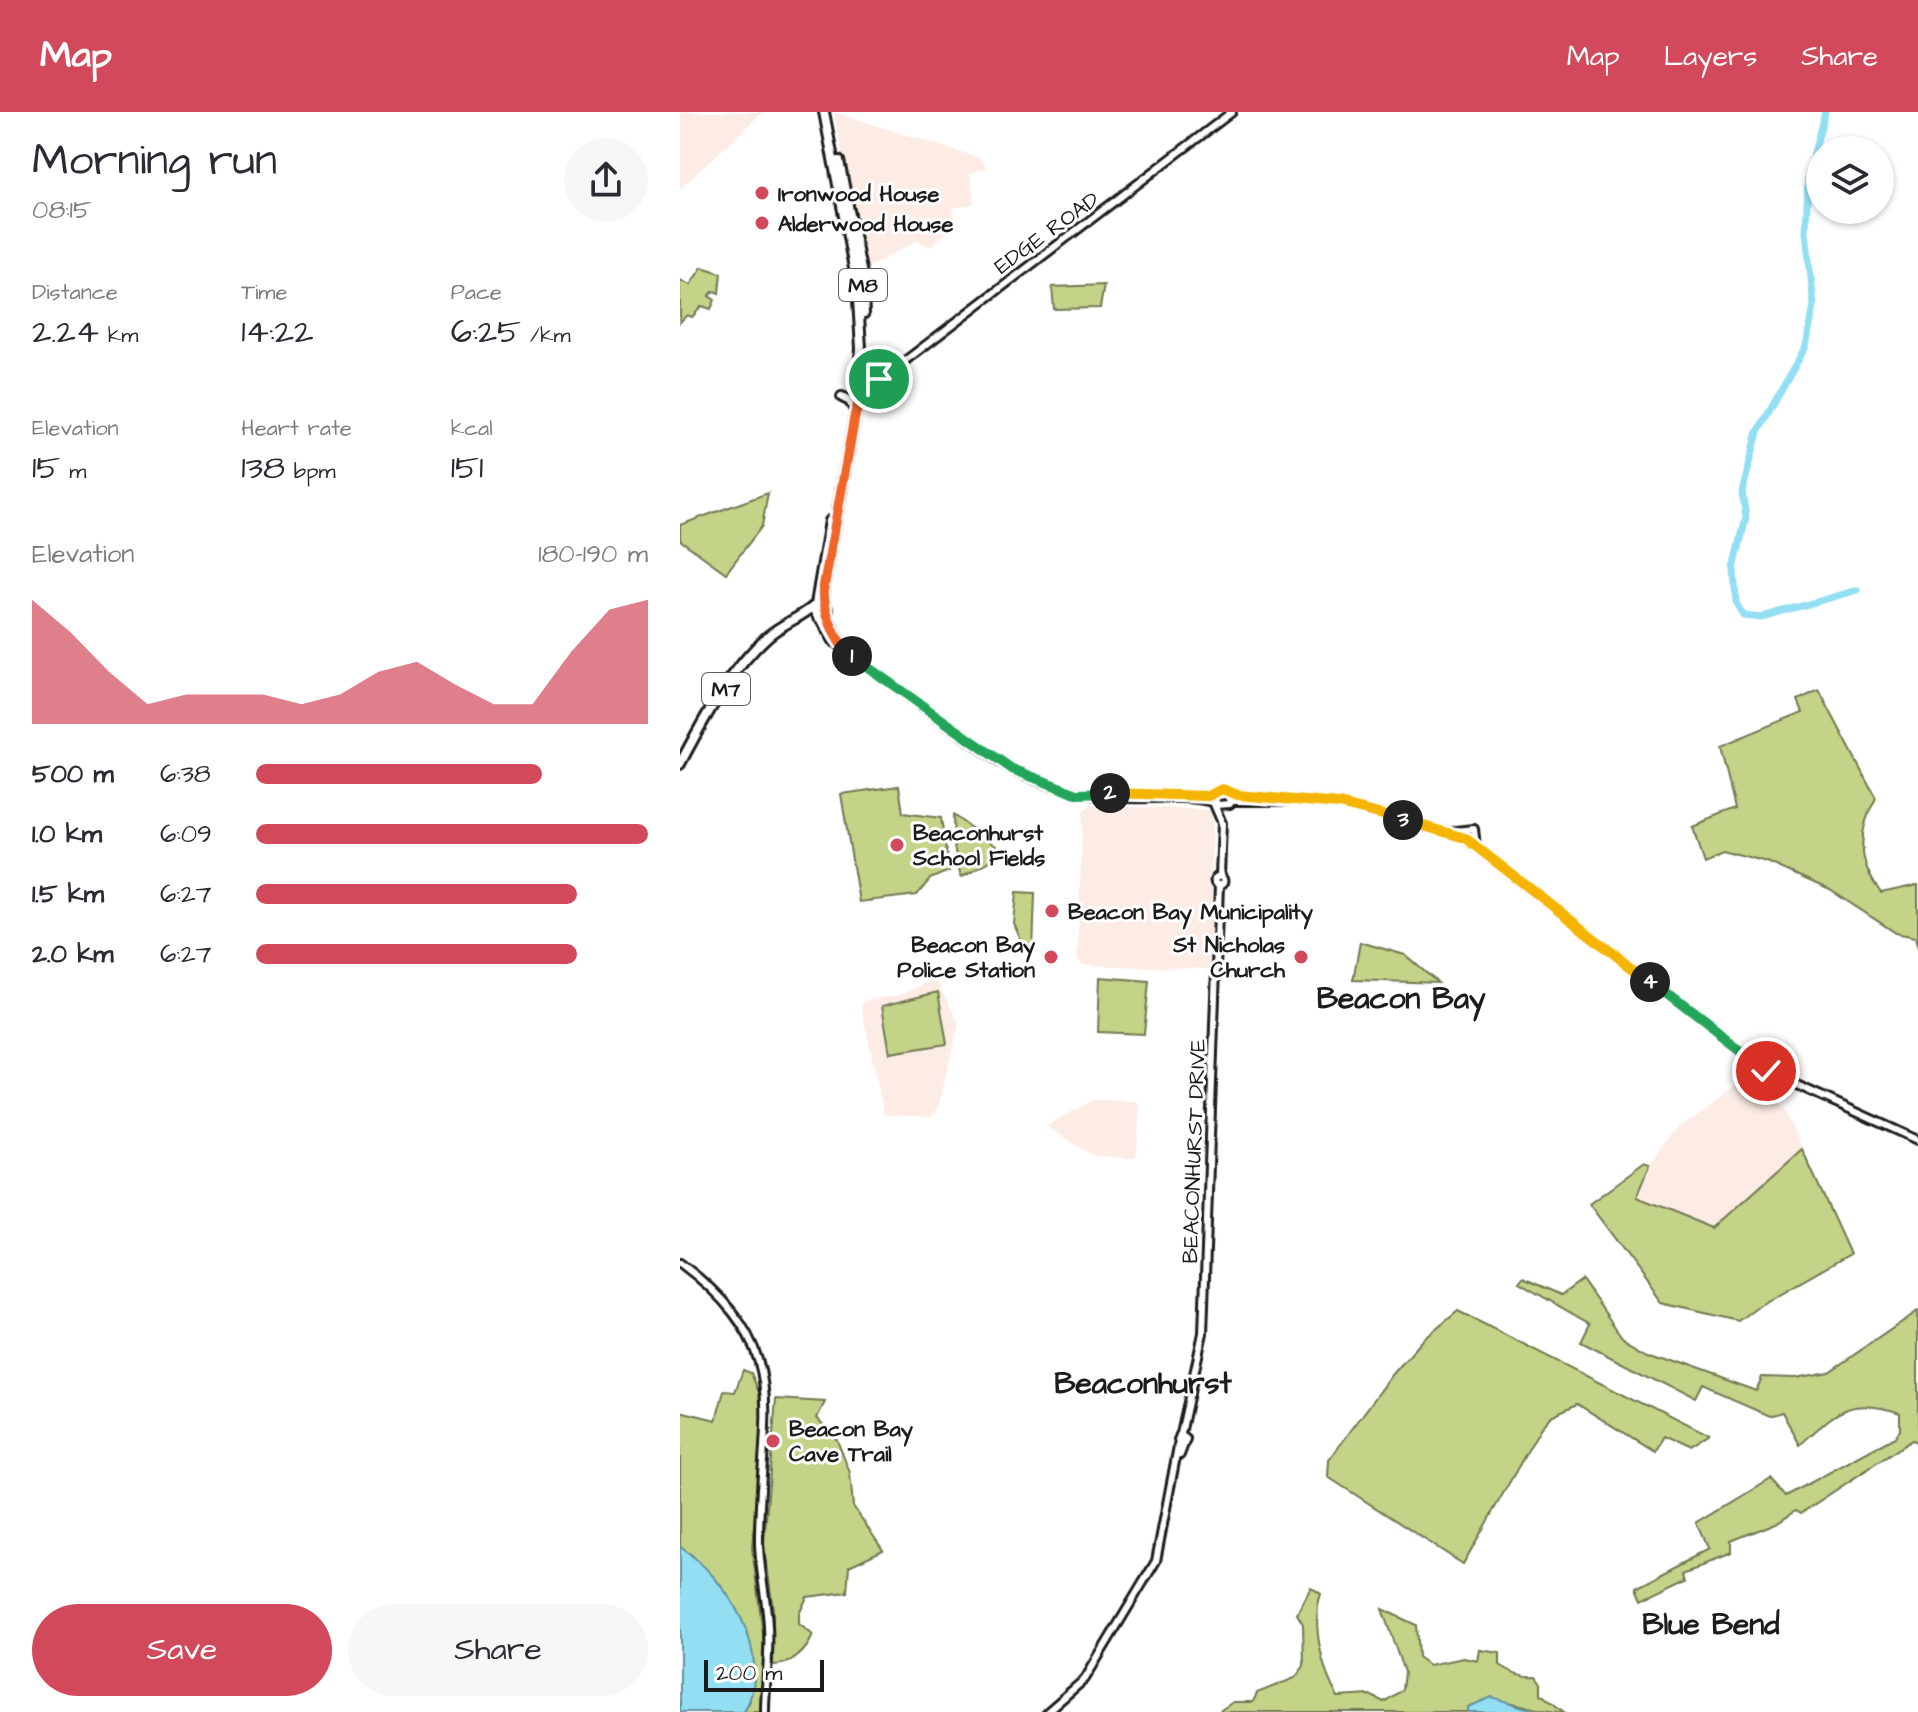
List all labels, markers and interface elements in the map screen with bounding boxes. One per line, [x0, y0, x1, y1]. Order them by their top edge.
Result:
text: Map [40, 30, 112, 82]
text: Map [1567, 37, 1620, 76]
text: Layers [1664, 37, 1757, 76]
text: Share [1801, 37, 1878, 76]
text: Morning run [32, 131, 277, 192]
map controls [1806, 136, 1894, 224]
button: layers [1806, 136, 1894, 224]
button: share [564, 138, 648, 222]
place label: Ironwood House [778, 179, 939, 210]
marker: Ironwood House [753, 184, 771, 202]
street label: EDGE ROAD [988, 184, 1106, 282]
text: 08:15 [32, 192, 91, 228]
place label: Alderwood House [778, 209, 953, 240]
marker: Alderwood House [753, 214, 771, 232]
road number: M8 [839, 269, 887, 301]
text: Distance [32, 277, 118, 308]
text: Time [241, 277, 287, 308]
text: Pace [451, 277, 502, 308]
text: 2.24 [32, 308, 99, 356]
text: 14:22 [241, 308, 313, 356]
text: 6:25 [451, 308, 521, 356]
text: km [99, 320, 138, 351]
text: /km [521, 320, 571, 351]
pin [845, 345, 913, 413]
icon: arrive [857, 357, 901, 401]
text: Elevation [32, 413, 119, 444]
text: Heart rate [241, 413, 352, 444]
text: kcal [451, 413, 493, 444]
text: 15 [32, 444, 60, 492]
text: 138 [241, 444, 285, 492]
text: 151 [451, 444, 483, 492]
text: m [60, 456, 86, 487]
text: bpm [285, 456, 336, 487]
text: Elevation [32, 536, 134, 572]
text: 180–190 m [538, 536, 648, 572]
pin: 1 [832, 636, 872, 676]
text: 1 [851, 640, 853, 671]
road number: M7 [702, 673, 750, 705]
text: 500 m [32, 756, 114, 792]
text: 6:38 [160, 756, 211, 792]
pin: 2 [1090, 773, 1130, 813]
text: 2 [1104, 777, 1116, 808]
pin: 3 [1383, 800, 1423, 840]
text: 3 [1397, 804, 1409, 835]
text: 1.0 km [32, 816, 102, 852]
text: 6:09 [160, 816, 212, 852]
place label: Beaconhurst School Fields [912, 818, 1045, 874]
marker: Beaconhurst School Fields [888, 836, 906, 854]
text: 1.5 km [32, 876, 104, 912]
text: 6:27 [160, 876, 212, 912]
place label: Beacon Bay Municipality [1068, 897, 1314, 930]
marker: Beacon Bay Municipality [1043, 902, 1061, 920]
place label: Beacon Bay Police Station [897, 930, 1036, 986]
place label: St Nicholas Church [1172, 930, 1286, 986]
text: 2.0 km [32, 936, 114, 972]
text: 6:27 [160, 936, 212, 972]
marker: Beacon Bay Police Station [1042, 948, 1060, 966]
marker: St Nicholas Church [1292, 948, 1310, 966]
pin: 4 [1630, 962, 1670, 1002]
text: 4 [1643, 966, 1657, 997]
district label: Beacon Bay [1317, 978, 1486, 1022]
pin [1732, 1037, 1800, 1105]
street label: BEACONHURST DRIVE [1175, 1038, 1214, 1264]
icon: check [1744, 1049, 1788, 1093]
district label: Beaconhurst [1054, 1363, 1233, 1405]
place label: Beacon Bay Cave Trail [789, 1414, 914, 1470]
marker: Beacon Bay Cave Trail [764, 1432, 782, 1450]
button: Save [32, 1604, 332, 1696]
button: Share [348, 1604, 648, 1696]
district label: Blue Bend [1642, 1604, 1780, 1646]
scale bar [704, 1656, 824, 1692]
text: 200 m [716, 1658, 782, 1689]

